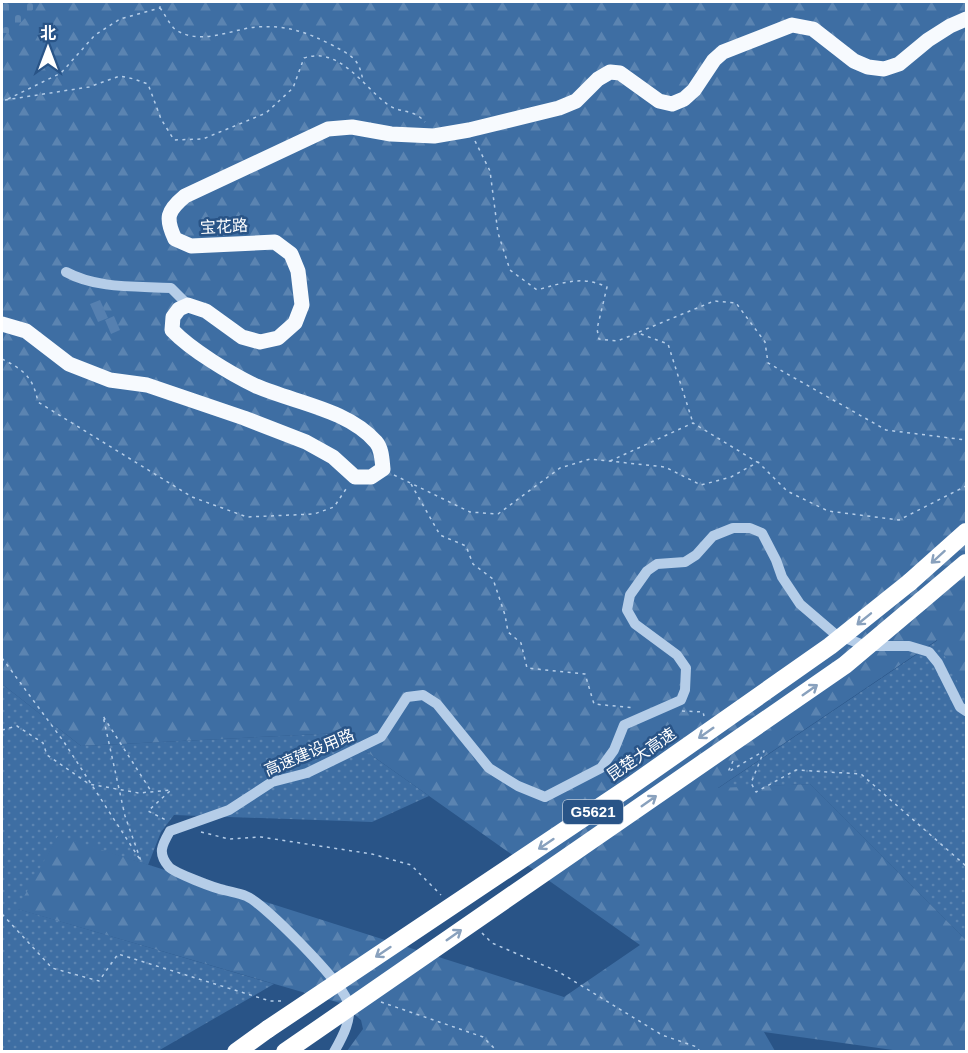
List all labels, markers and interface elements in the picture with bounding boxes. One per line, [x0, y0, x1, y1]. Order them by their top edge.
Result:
north arrow [18, 18, 78, 78]
text: 北 [40, 25, 56, 42]
street label: 宝花路 [200, 217, 248, 236]
one-way arrow [931, 550, 946, 564]
one-way arrow [856, 612, 872, 625]
one-way arrow [801, 684, 817, 696]
street label: 昆楚大高速 [604, 724, 679, 784]
street label: 高速建设用路 [262, 726, 357, 779]
one-way arrow [698, 727, 715, 739]
one-way arrow [641, 795, 657, 807]
road number: G5621 [563, 800, 623, 824]
one-way arrow [538, 838, 555, 850]
one-way arrow [445, 929, 462, 941]
one-way arrow [376, 946, 392, 958]

